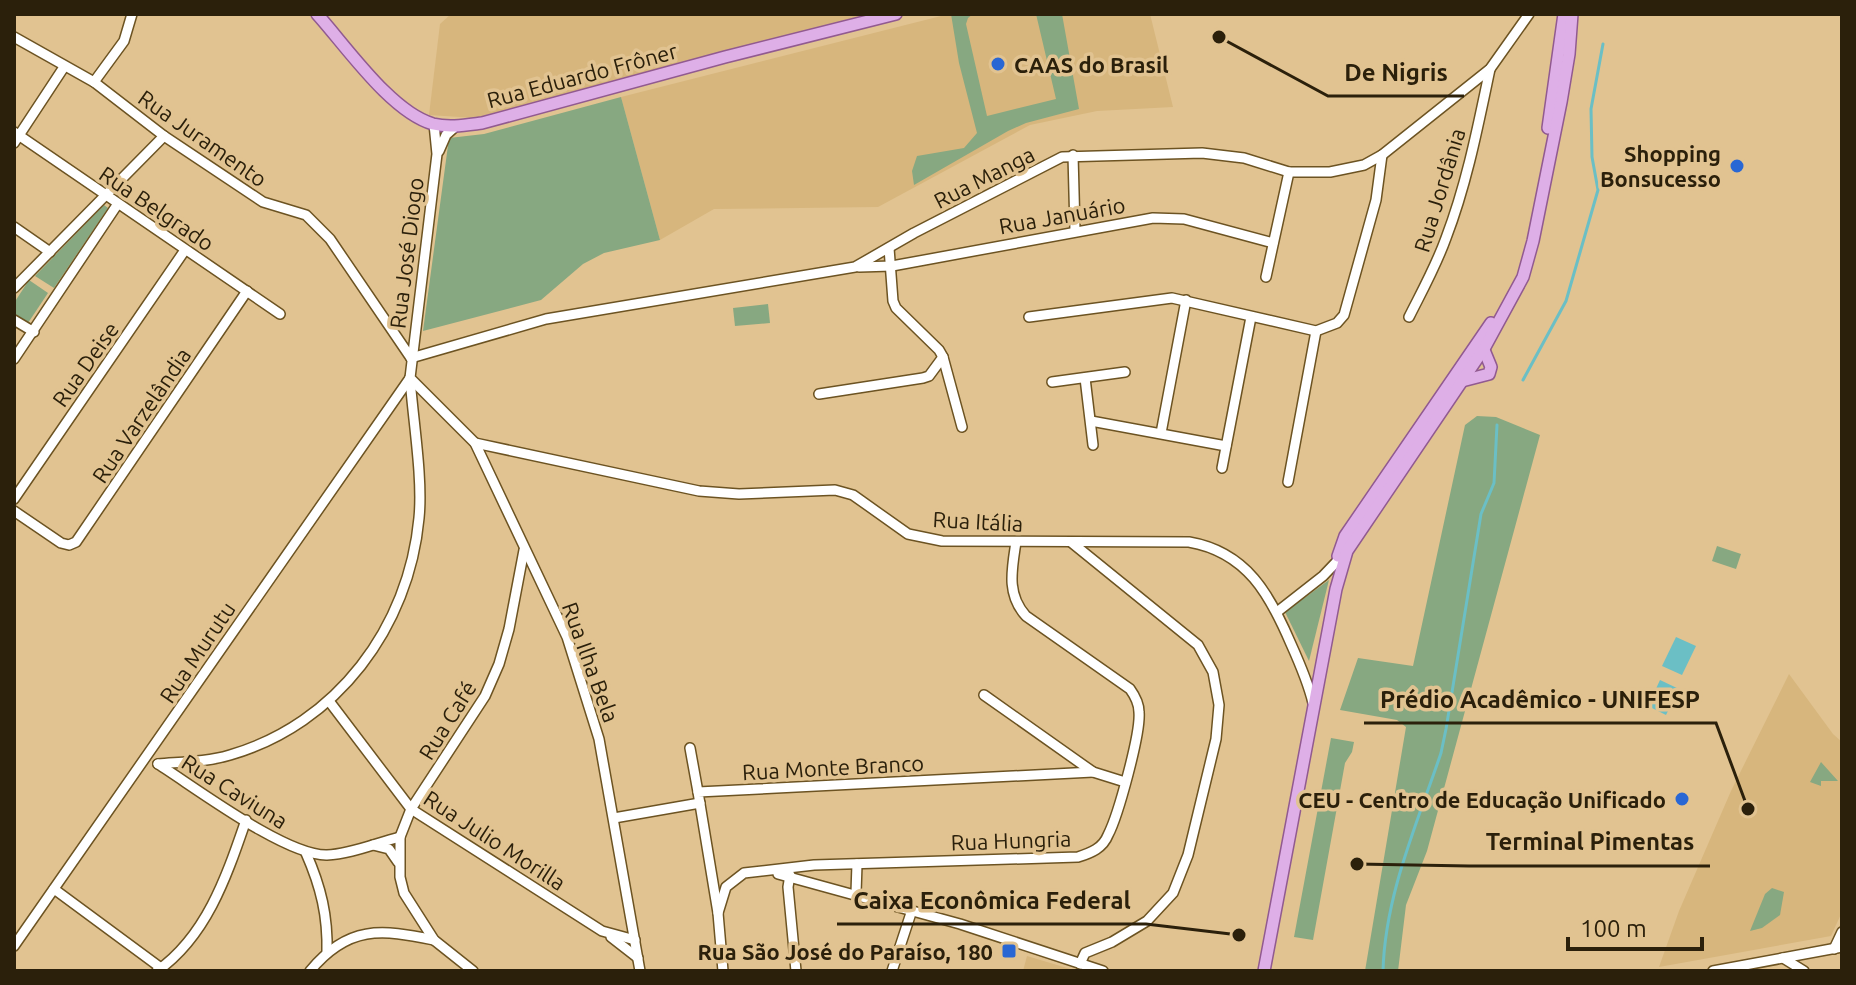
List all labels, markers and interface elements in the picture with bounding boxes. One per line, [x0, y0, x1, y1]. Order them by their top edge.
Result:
street label: Rua Eduardo Frôner [484, 37, 681, 112]
callout: De Nigris [1328, 48, 1464, 96]
place label: CAAS do Brasil [1014, 52, 1169, 77]
marker: CAAS do Brasil [989, 55, 1007, 73]
text: De Nigris [1344, 59, 1448, 86]
street label: Rua Juramento [134, 85, 272, 191]
street label: Rua Jordânia [1408, 125, 1470, 255]
street label: Rua Manga [930, 141, 1038, 213]
place label: Shopping Bonsucesso [1600, 141, 1721, 191]
marker: Shopping Bonsucesso [1728, 157, 1746, 175]
street label: Rua Belgrado [95, 161, 219, 255]
street label: Rua José Diogo [384, 176, 428, 330]
street label: Rua Januário [997, 192, 1127, 238]
street label: Rua Deise [47, 317, 123, 411]
street label: Rua Varzelândia [87, 343, 195, 487]
street label: Rua Itália [932, 506, 1024, 536]
street label: Rua Murutu [154, 597, 240, 707]
street label: Rua Ilha Bela [558, 598, 624, 726]
callout: Prédio Acadêmico - UNIFESP [1364, 675, 1716, 723]
street label: Rua Café [413, 676, 481, 764]
text: Prédio Acadêmico - UNIFESP [1380, 686, 1700, 713]
street label: Rua Caviuna [178, 749, 292, 833]
street label: Rua Monte Branco [741, 750, 925, 784]
street label: Rua Julio Morilla [420, 785, 570, 895]
place label: CEU - Centro de Educação Unificado [1298, 787, 1666, 813]
marker: CEU - Centro de Educação Unificado [1673, 790, 1691, 808]
callout: Terminal Pimentas [1469, 818, 1710, 866]
street label: Rua Hungria [950, 825, 1072, 855]
text: Terminal Pimentas [1486, 828, 1694, 855]
callout: Caixa Econômica Federal [837, 876, 1146, 924]
text: Caixa Econômica Federal [853, 887, 1131, 914]
scale bar [1568, 901, 1702, 951]
text: 100 m [1580, 915, 1647, 942]
place label: Rua São José do Paraíso, 180 [698, 939, 993, 964]
marker: Rua São José do Paraíso, 180 [1000, 942, 1018, 960]

